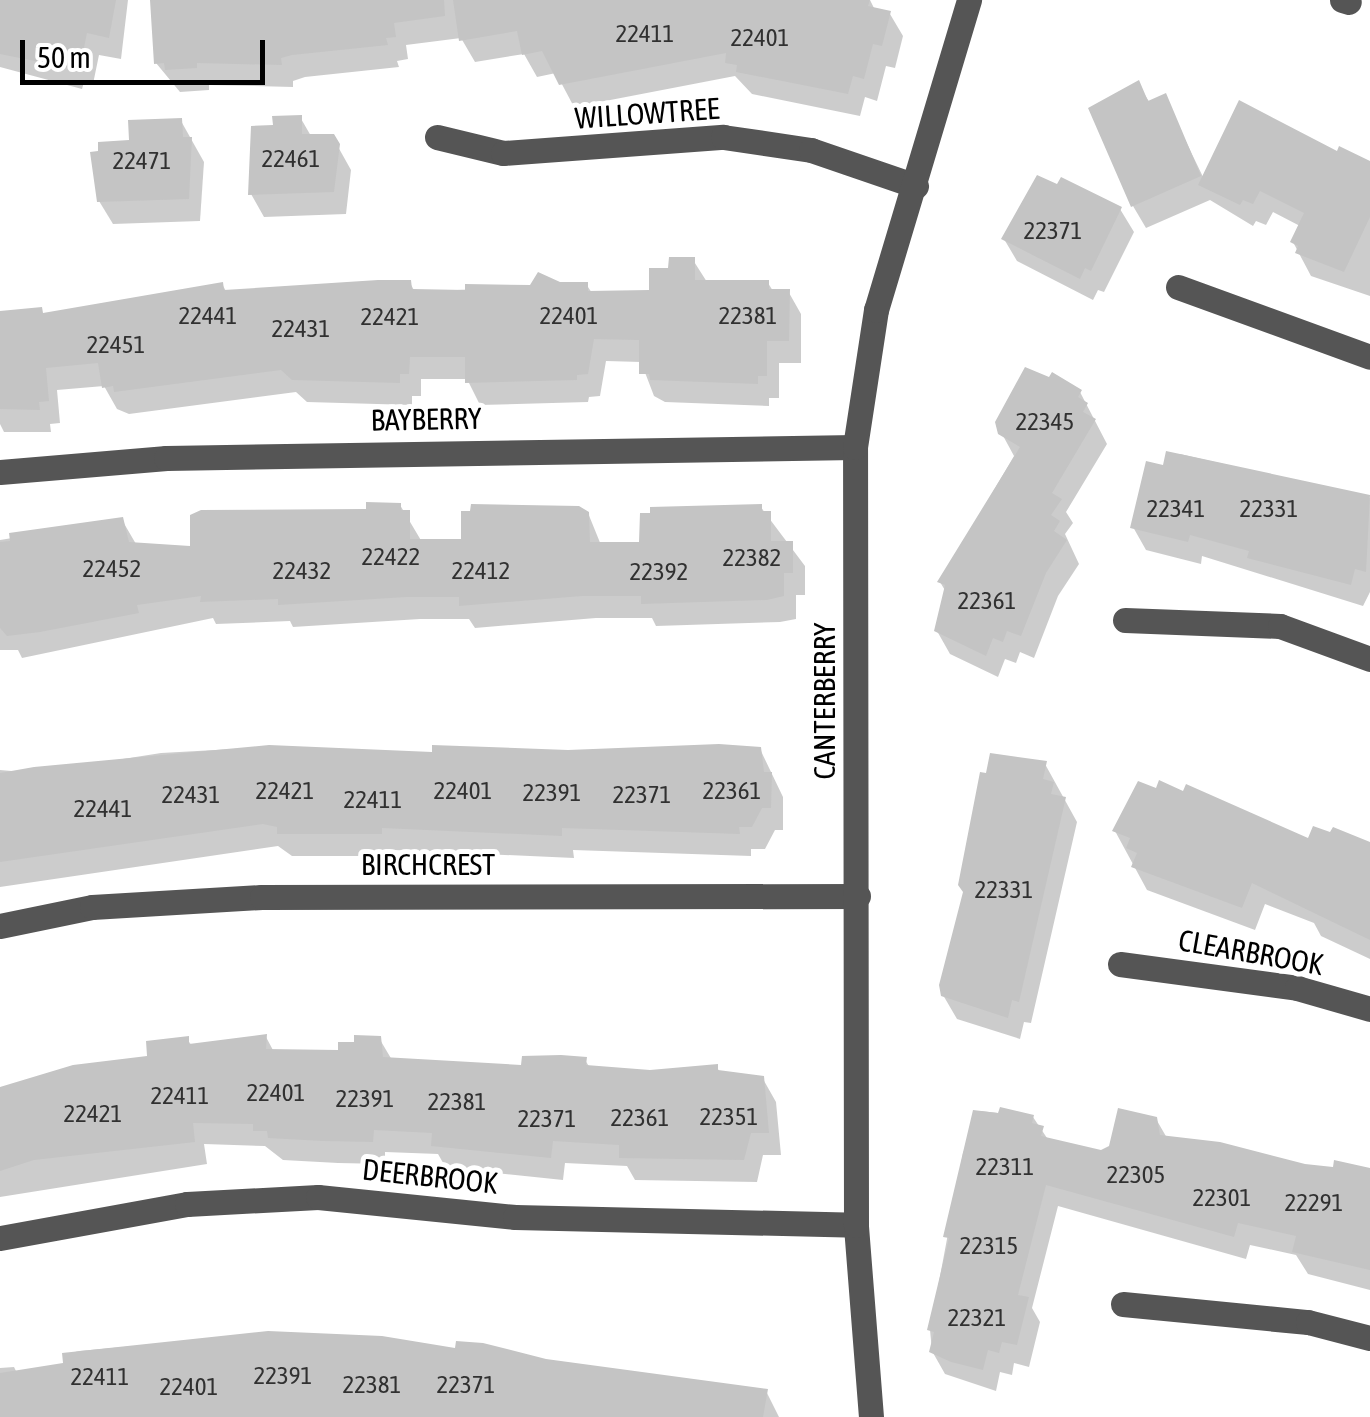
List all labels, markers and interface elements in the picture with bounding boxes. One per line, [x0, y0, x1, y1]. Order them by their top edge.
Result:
house number: 22411 [616, 18, 674, 48]
scale bar [25, 20, 270, 82]
house number: 22401 [731, 22, 789, 52]
text: 50 m [37, 40, 91, 74]
street label: WILLOWTREE [574, 90, 720, 136]
house number: 22461 [262, 143, 320, 173]
house number: 22471 [113, 145, 171, 175]
house number: 22371 [1024, 215, 1082, 245]
house number: 22441 [179, 300, 237, 330]
house number: 22401 [540, 300, 598, 330]
house number: 22381 [719, 300, 777, 330]
house number: 22421 [361, 301, 419, 331]
house number: 22431 [272, 313, 330, 343]
house number: 22451 [87, 329, 145, 359]
street label: BAYBERRY [370, 400, 482, 438]
house number: 22345 [1016, 406, 1074, 436]
house number: 22341 [1147, 493, 1205, 523]
house number: 22331 [1240, 493, 1298, 523]
house number: 22422 [362, 541, 420, 571]
house number: 22382 [723, 542, 781, 572]
house number: 22452 [83, 553, 141, 583]
house number: 22432 [273, 555, 331, 585]
house number: 22412 [452, 555, 510, 585]
house number: 22392 [630, 556, 688, 586]
house number: 22361 [958, 585, 1016, 615]
street label: CANTERBERRY [806, 623, 842, 779]
house number: 22421 [256, 775, 314, 805]
house number: 22401 [434, 775, 492, 805]
house number: 22361 [703, 775, 761, 805]
house number: 22391 [523, 777, 581, 807]
house number: 22431 [162, 779, 220, 809]
house number: 22371 [613, 779, 671, 809]
house number: 22411 [344, 784, 402, 814]
house number: 22441 [74, 793, 132, 823]
street label: BIRCHCREST [361, 846, 495, 882]
house number: 22331 [975, 874, 1033, 904]
street label: CLEARBROOK [1176, 922, 1326, 982]
house number: 22401 [247, 1077, 305, 1107]
house number: 22411 [151, 1080, 209, 1110]
house number: 22391 [336, 1083, 394, 1113]
house number: 22381 [428, 1086, 486, 1116]
house number: 22421 [64, 1098, 122, 1128]
house number: 22351 [700, 1101, 758, 1131]
house number: 22361 [611, 1102, 669, 1132]
house number: 22371 [518, 1103, 576, 1133]
street label: DEERBROOK [360, 1151, 500, 1201]
house number: 22311 [976, 1151, 1034, 1181]
house number: 22305 [1107, 1159, 1165, 1189]
house number: 22301 [1193, 1182, 1251, 1212]
house number: 22291 [1285, 1187, 1343, 1217]
house number: 22315 [960, 1230, 1018, 1260]
house number: 22321 [948, 1302, 1006, 1332]
house number: 22391 [254, 1360, 312, 1390]
house number: 22411 [71, 1361, 129, 1391]
house number: 22381 [343, 1369, 401, 1399]
house number: 22371 [437, 1369, 495, 1399]
house number: 22401 [160, 1371, 218, 1401]

